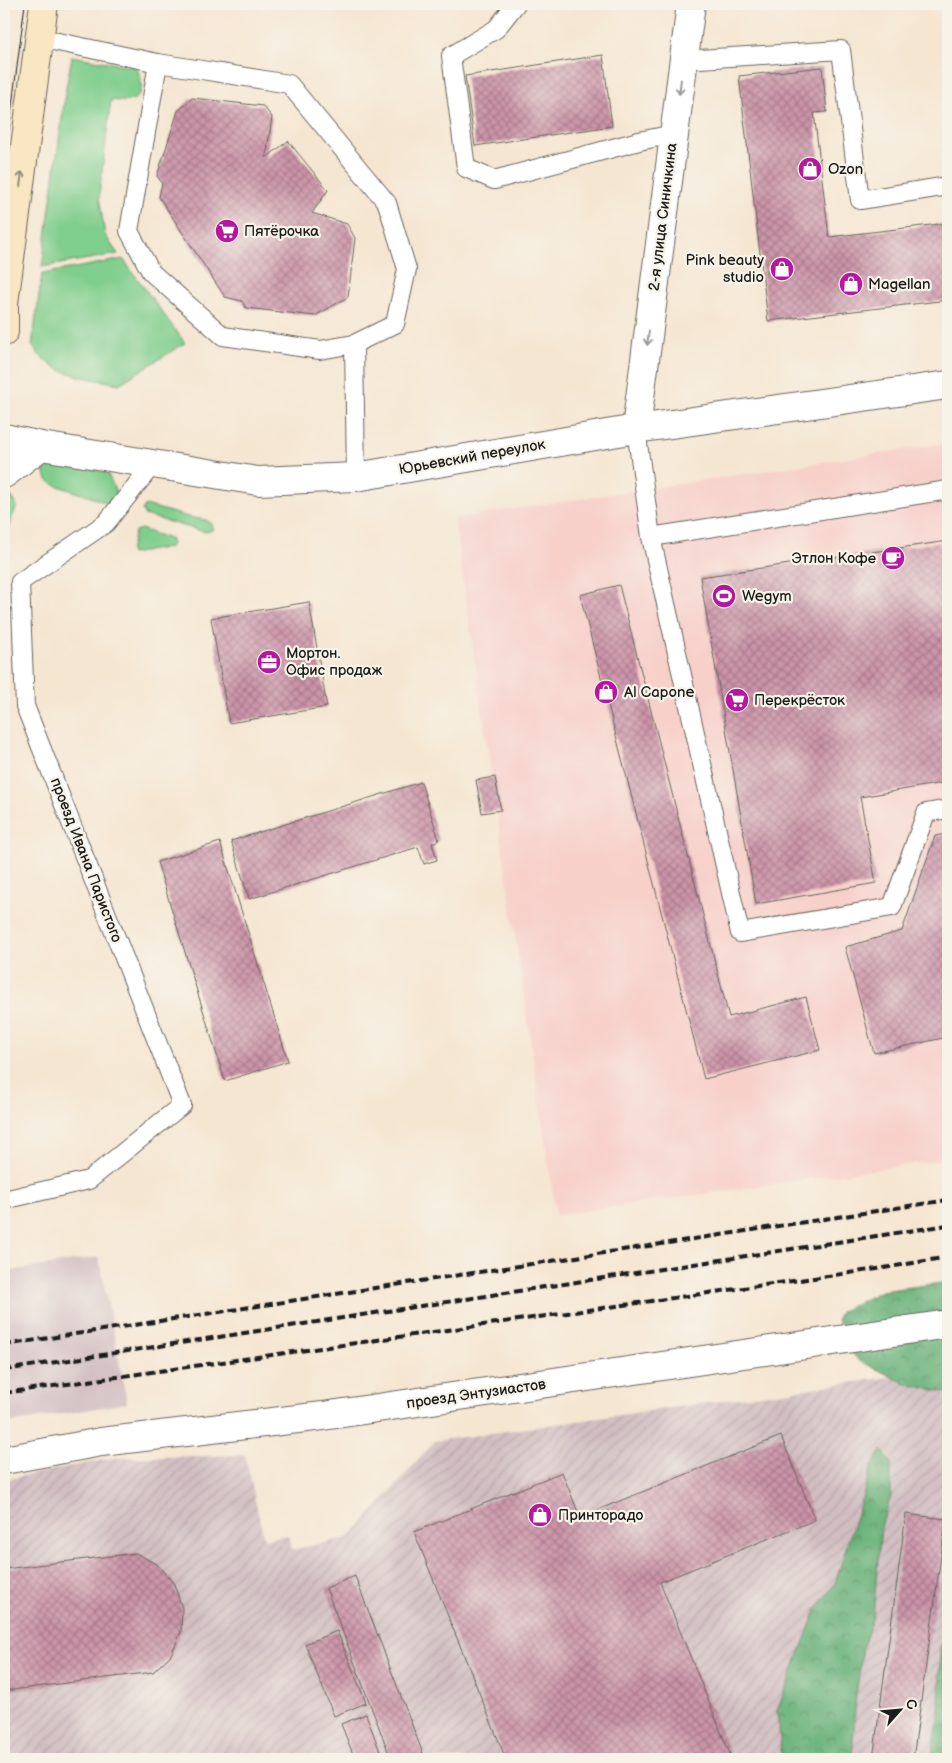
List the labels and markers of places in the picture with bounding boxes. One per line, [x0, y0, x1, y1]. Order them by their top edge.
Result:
shop icon: Ozon [797, 156, 823, 182]
place label: Ozon [828, 160, 863, 179]
supermarket icon: Пятёрочка [214, 218, 240, 244]
place label: Пятёрочка [244, 222, 319, 241]
place label: Pink beauty studio [686, 251, 764, 287]
shop icon: Pink beauty studio [769, 256, 795, 282]
shop icon: Magellan [838, 271, 864, 297]
place label: Magellan [868, 275, 931, 294]
cafe icon: Этлон Кофе [880, 545, 906, 571]
place label: Этлон Кофе [792, 549, 876, 568]
sports icon: Wegym [711, 583, 737, 609]
place label: Wegym [742, 587, 792, 606]
place label: Мортон. Офис продаж [286, 644, 383, 680]
office icon: Мортон. Офис продаж [256, 649, 282, 675]
shop icon: Al Capone [593, 679, 619, 705]
place label: Al Capone [624, 683, 694, 702]
supermarket icon: Перекрёсток [724, 687, 750, 713]
place label: Перекрёсток [754, 691, 845, 710]
shop icon: Принторадо [527, 1502, 553, 1528]
place label: Принторадо [558, 1506, 644, 1525]

